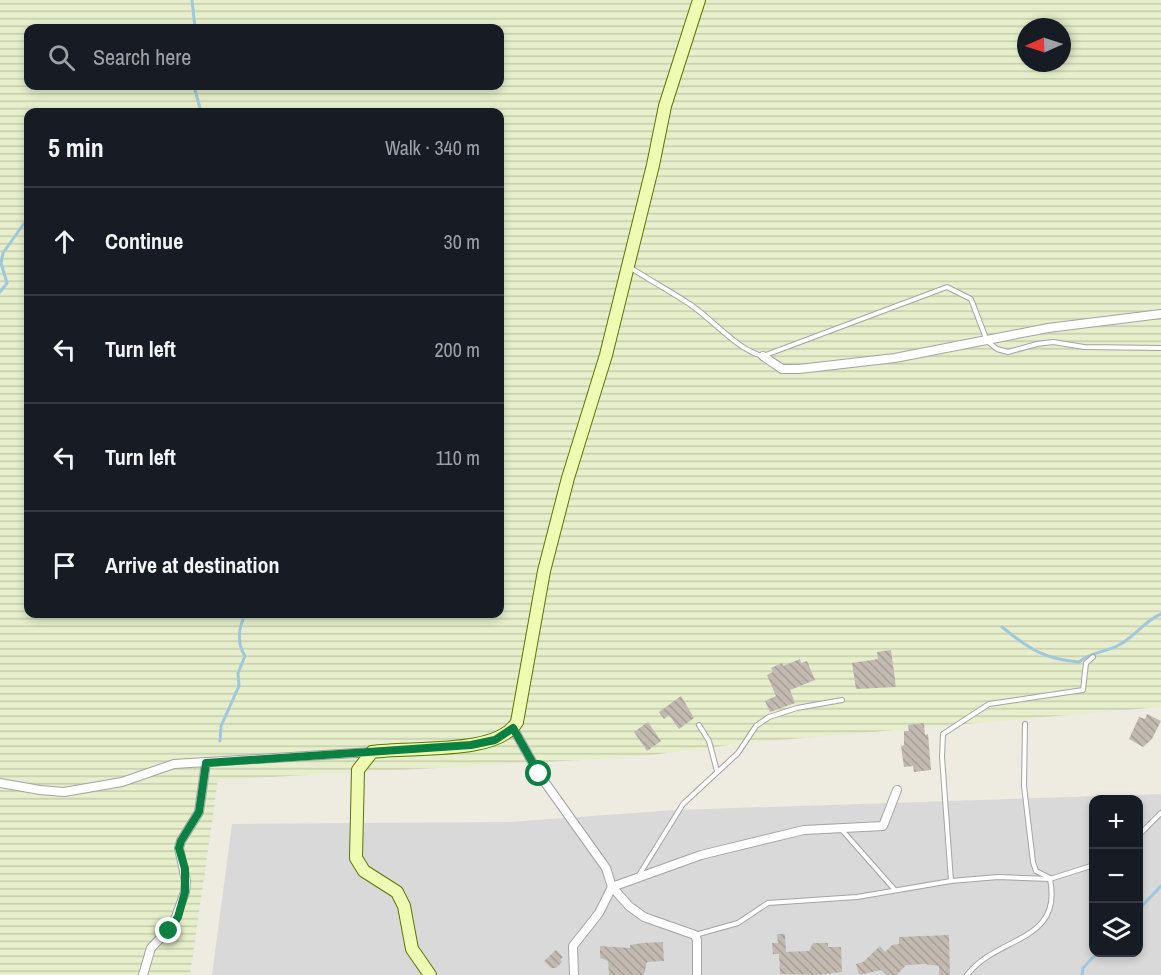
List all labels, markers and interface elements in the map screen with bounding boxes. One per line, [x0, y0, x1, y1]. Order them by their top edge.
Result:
north arrow [1017, 18, 1071, 72]
search box [24, 24, 504, 90]
icon: search [45, 41, 78, 74]
text: Search here [93, 42, 191, 72]
text: 5 min [48, 130, 104, 165]
text: Walk · 340 m [385, 134, 480, 161]
icon: ahead [48, 225, 81, 258]
text: Continue [105, 226, 183, 256]
text: 30 m [444, 228, 480, 255]
icon: left [48, 333, 81, 366]
text: Turn left [105, 334, 176, 364]
text: 200 m [434, 336, 480, 363]
icon: left [48, 441, 81, 474]
text: Turn left [105, 442, 176, 472]
text: 110 m [436, 444, 480, 471]
icon: arrive [48, 549, 81, 582]
text: Arrive at destination [105, 550, 279, 580]
route start [525, 760, 551, 786]
map controls [1089, 795, 1143, 957]
button: + [1089, 795, 1143, 849]
button: − [1089, 849, 1143, 903]
button: layers [1089, 903, 1143, 957]
route end [155, 917, 181, 943]

